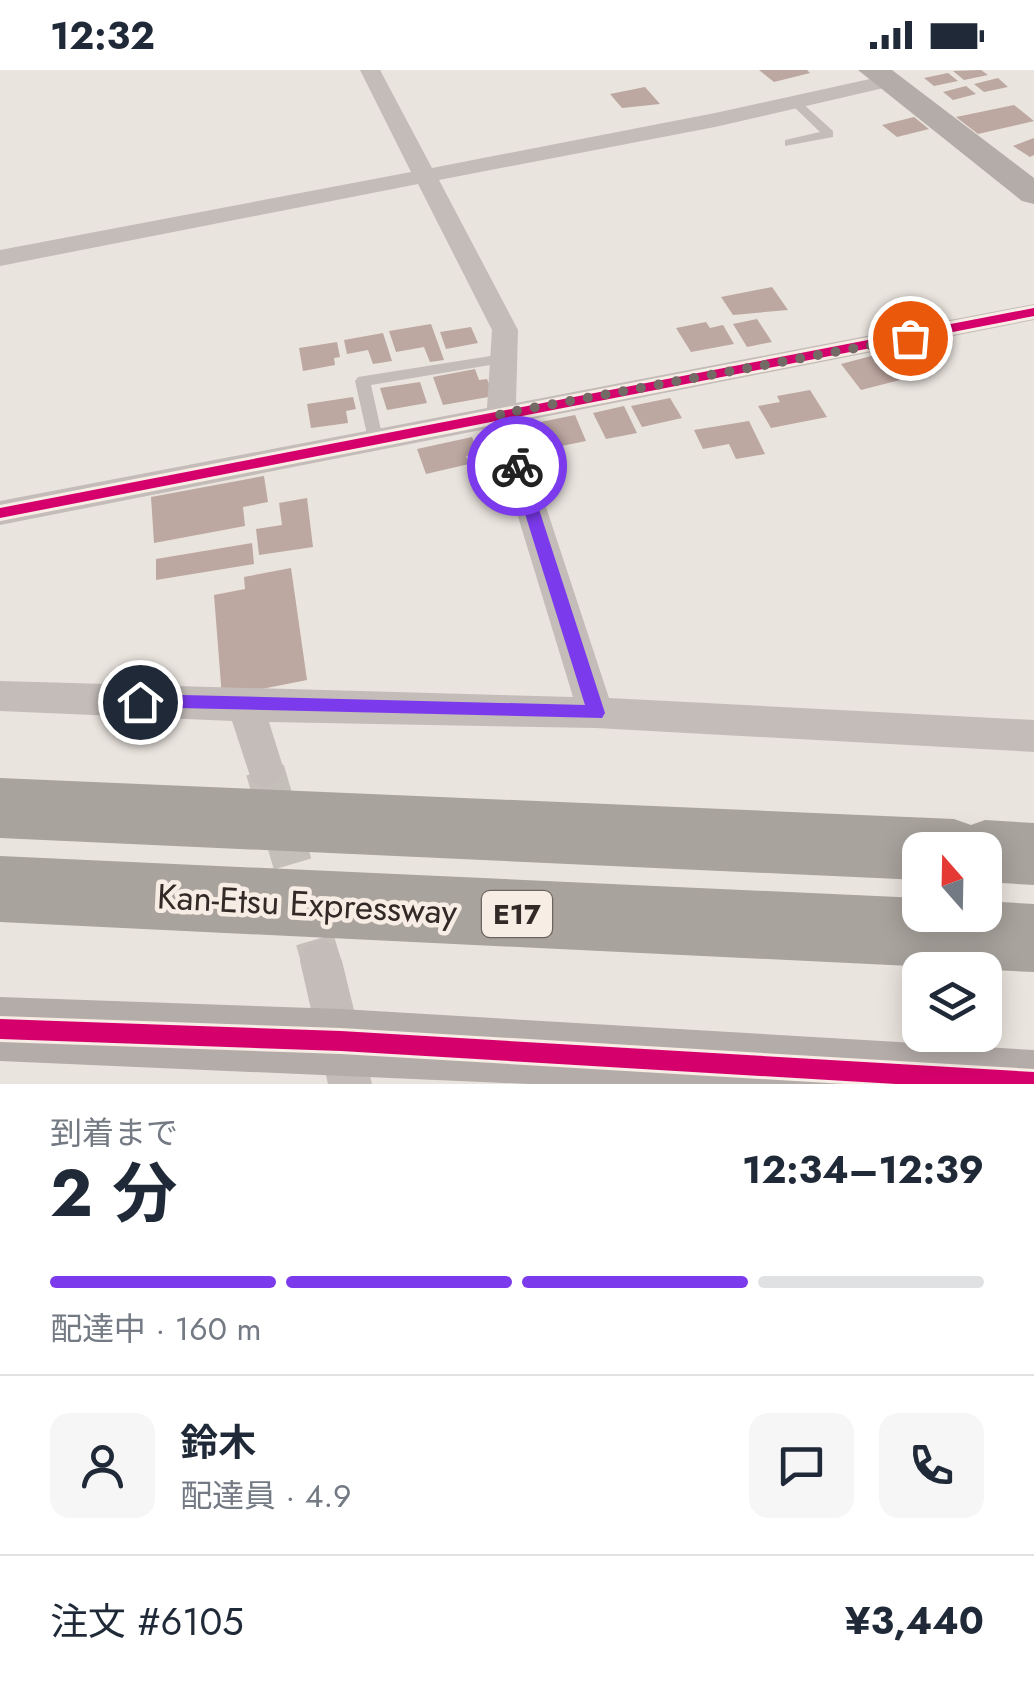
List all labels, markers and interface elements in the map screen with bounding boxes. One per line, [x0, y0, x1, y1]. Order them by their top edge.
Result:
text: 12:32 [50, 8, 155, 63]
pin [868, 296, 953, 381]
icon: bag [883, 311, 938, 366]
courier [467, 416, 567, 516]
icon: bike [490, 439, 545, 494]
pin [98, 660, 183, 745]
icon: home [113, 675, 168, 730]
north arrow [902, 832, 1002, 932]
map controls [902, 832, 1002, 1052]
street label: Kan-Etsu Expressway [156, 871, 459, 937]
road number: E17 [482, 891, 552, 937]
button: layers [902, 952, 1002, 1052]
text: 到着まで [50, 1110, 178, 1156]
text: 12:34–12:39 [742, 1142, 984, 1197]
text: 2 分 [50, 1146, 177, 1240]
text: 配達中 · 160 m [50, 1306, 261, 1352]
button: person [50, 1413, 155, 1518]
button: chat [749, 1413, 854, 1518]
button: phone [879, 1413, 984, 1518]
text: 鈴木 [180, 1415, 256, 1470]
text: 配達員 · 4.9 [180, 1473, 352, 1519]
text: ¥3,440 [845, 1593, 984, 1648]
text: 注文 #6105 [50, 1594, 244, 1649]

